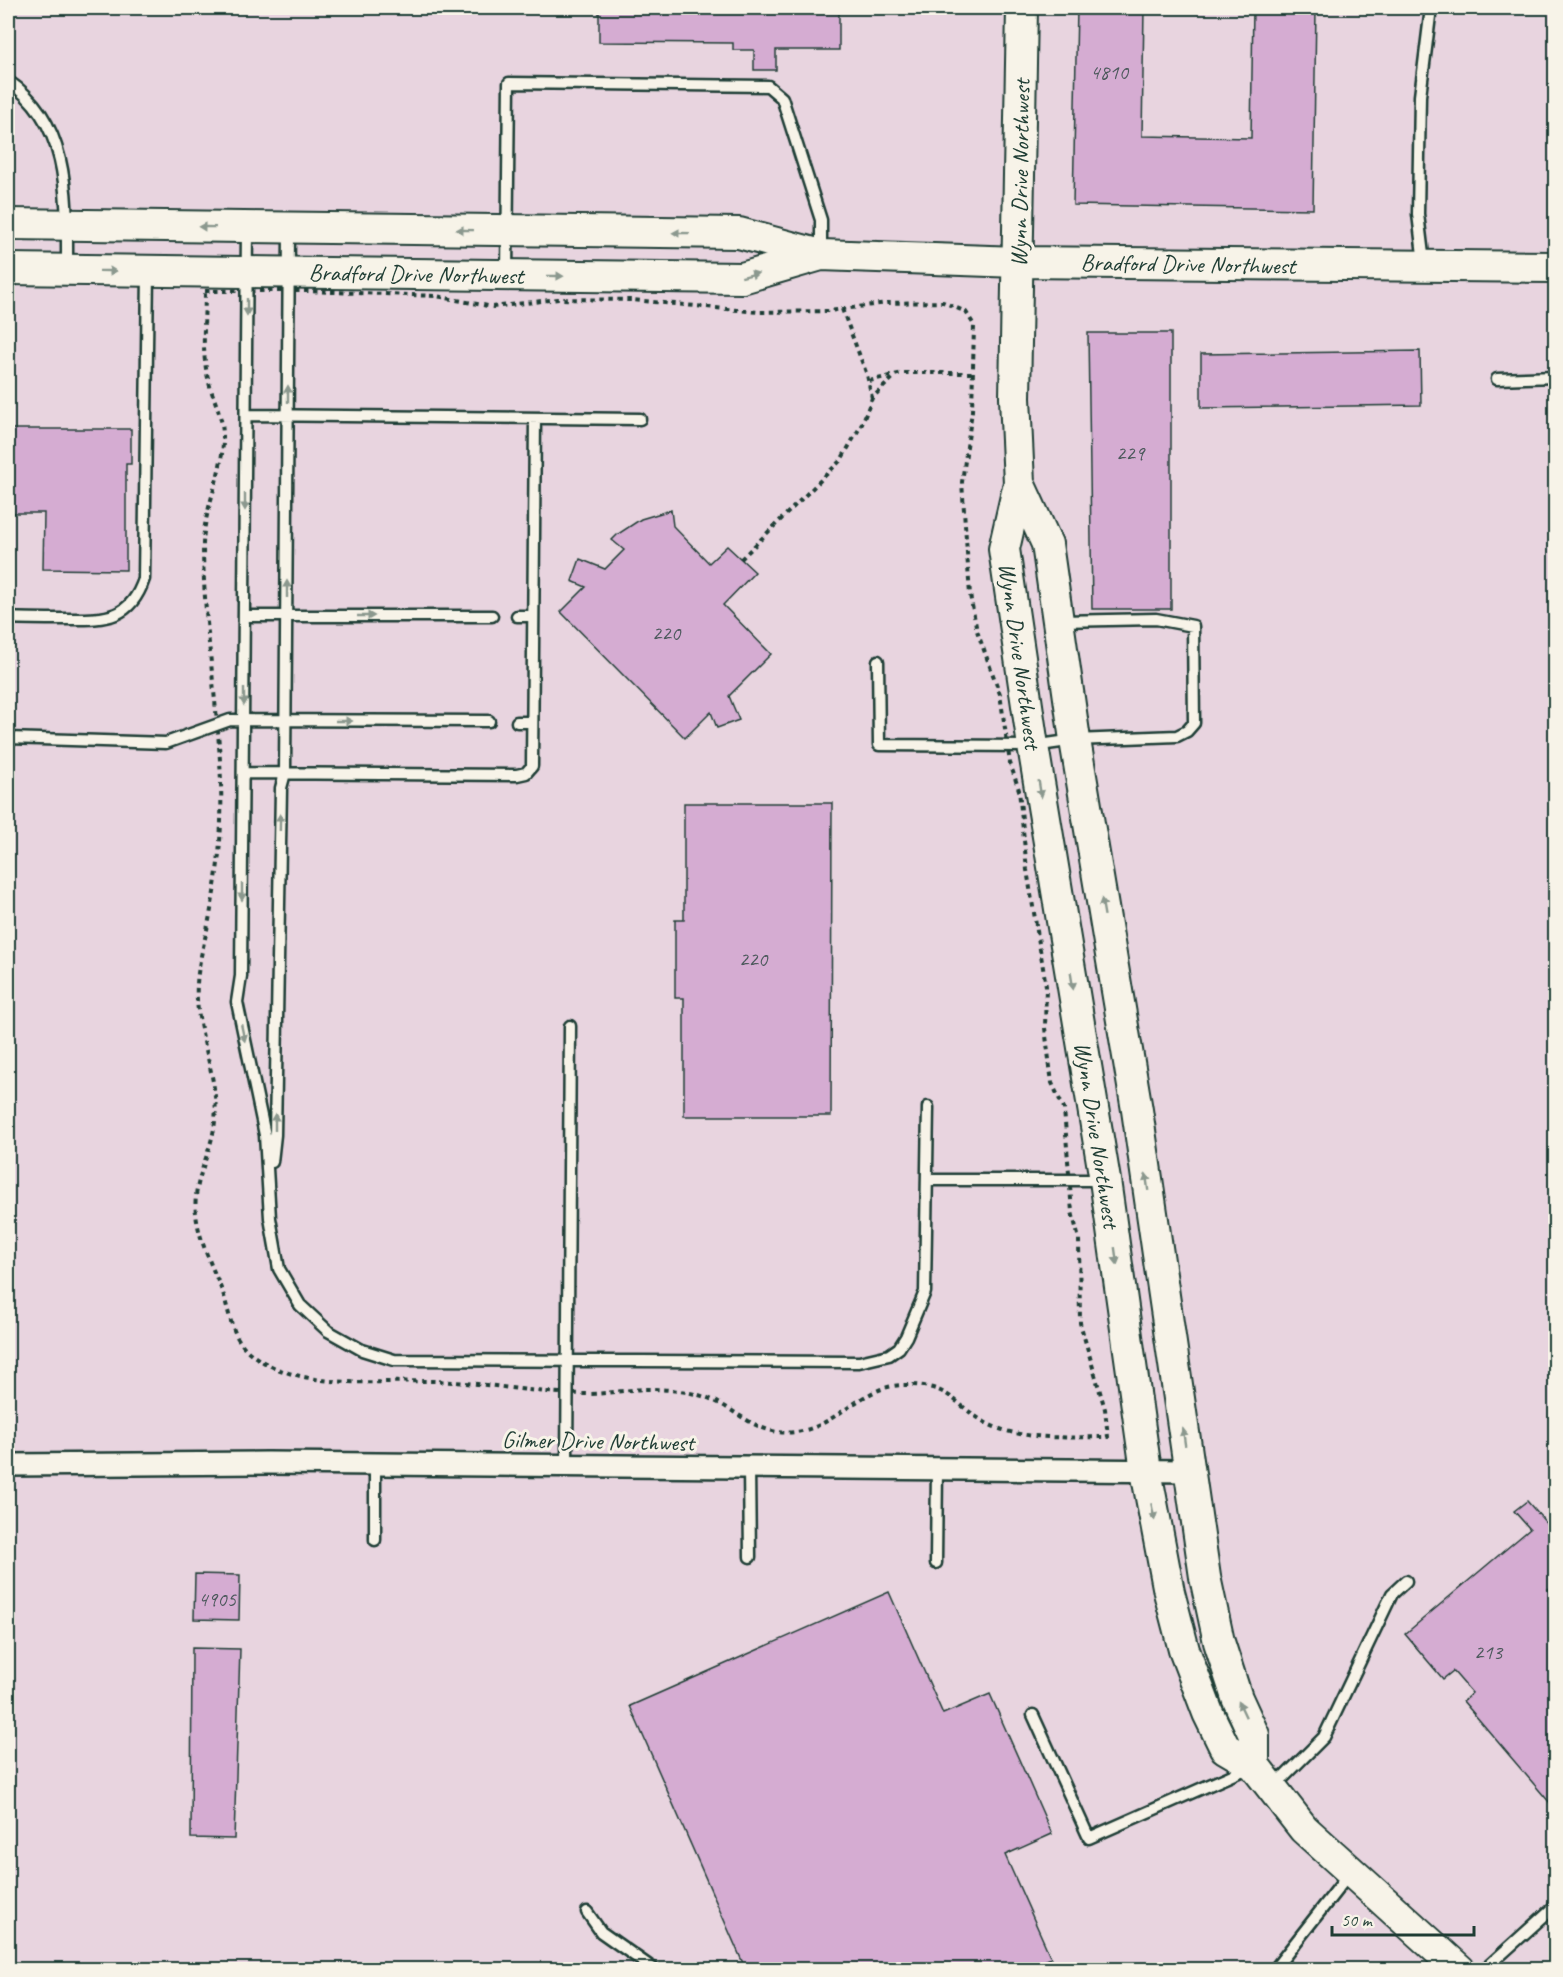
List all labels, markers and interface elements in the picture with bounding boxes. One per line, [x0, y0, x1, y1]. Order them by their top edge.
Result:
house number: 4810 [1090, 59, 1129, 85]
street label: Wynn Drive Northwest [1003, 77, 1037, 267]
one-way arrow [198, 222, 217, 232]
one-way arrow [456, 225, 475, 235]
one-way arrow [672, 228, 691, 237]
street label: Bradford Drive Northwest [1080, 247, 1298, 281]
street label: Bradford Drive Northwest [308, 257, 526, 291]
one-way arrow [98, 266, 117, 275]
one-way arrow [740, 269, 759, 279]
one-way arrow [545, 271, 564, 281]
one-way arrow [242, 298, 252, 317]
one-way arrow [283, 384, 293, 403]
house number: 229 [1116, 440, 1146, 466]
one-way arrow [240, 493, 250, 512]
street label: Wynn Drive Northwest [992, 561, 1048, 753]
one-way arrow [282, 579, 291, 598]
one-way arrow [356, 611, 375, 621]
house number: 220 [652, 620, 682, 646]
one-way arrow [239, 688, 249, 707]
one-way arrow [335, 716, 354, 726]
one-way arrow [1036, 779, 1045, 798]
one-way arrow [276, 813, 285, 832]
one-way arrow [237, 883, 247, 902]
one-way arrow [1098, 897, 1107, 916]
house number: 220 [739, 946, 769, 972]
one-way arrow [1068, 972, 1077, 991]
one-way arrow [239, 1024, 249, 1042]
street label: Wynn Drive Northwest [1067, 1040, 1127, 1232]
one-way arrow [271, 1113, 280, 1132]
one-way arrow [1143, 1172, 1152, 1191]
one-way arrow [1111, 1247, 1120, 1266]
street label: Gilmer Drive Northwest [502, 1424, 696, 1458]
one-way arrow [1179, 1428, 1188, 1447]
one-way arrow [1149, 1502, 1158, 1521]
house number: 4905 [198, 1586, 237, 1612]
house number: 213 [1474, 1639, 1504, 1665]
one-way arrow [1238, 1701, 1247, 1718]
scale bar [1332, 1899, 1474, 1937]
text: 50 m [1341, 1909, 1374, 1931]

